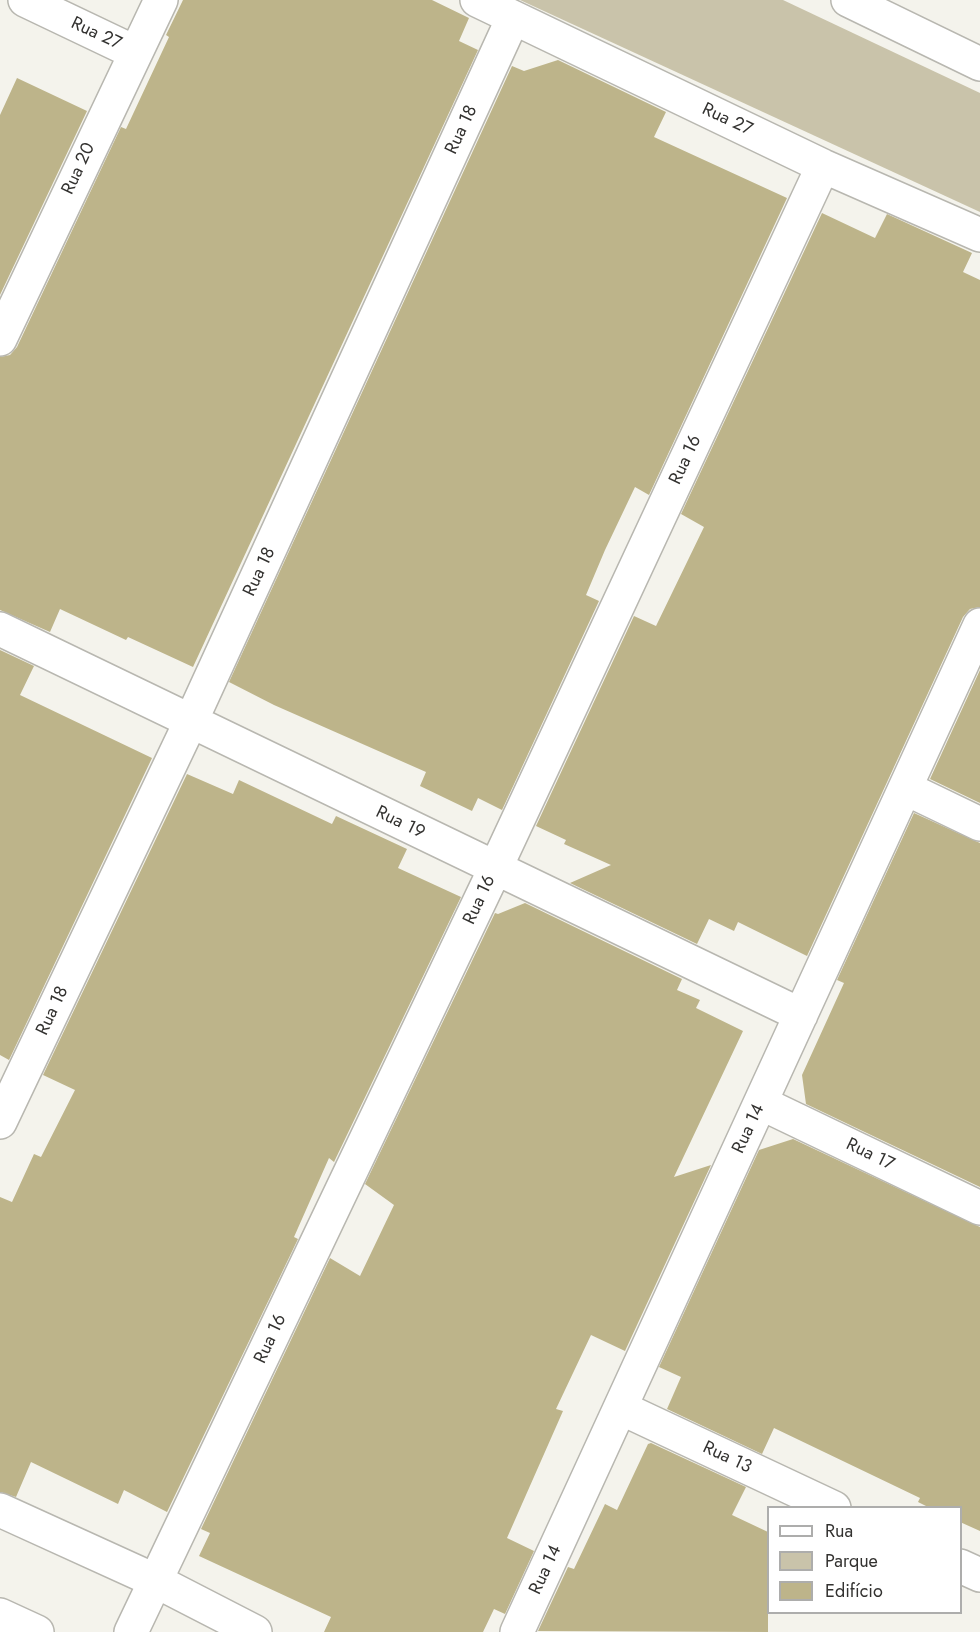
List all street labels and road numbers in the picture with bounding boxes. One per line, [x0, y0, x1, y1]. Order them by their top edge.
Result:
street label: Rua 27 [67, 13, 125, 55]
street label: Rua 27 [698, 99, 756, 141]
street label: Rua 18 [441, 102, 483, 158]
street label: Rua 20 [58, 140, 100, 198]
street label: Rua 16 [665, 432, 707, 488]
street label: Rua 18 [239, 544, 281, 600]
street label: Rua 19 [372, 802, 428, 844]
street label: Rua 16 [459, 872, 501, 928]
street label: Rua 18 [32, 983, 74, 1039]
street label: Rua 14 [728, 1101, 770, 1157]
street label: Rua 17 [842, 1134, 898, 1176]
street label: Rua 16 [250, 1311, 292, 1367]
street label: Rua 13 [699, 1437, 755, 1479]
street label: Rua 14 [525, 1542, 567, 1598]

